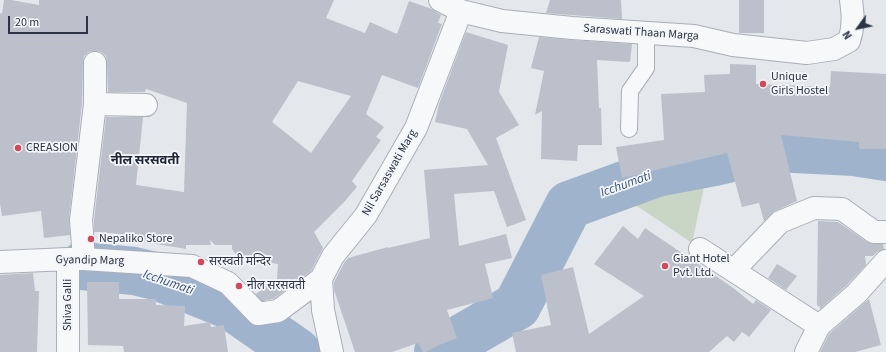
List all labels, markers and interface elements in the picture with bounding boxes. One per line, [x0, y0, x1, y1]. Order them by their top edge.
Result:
scale bar [10, 8, 90, 34]
north arrow [838, 8, 878, 48]
text: 20 m [15, 14, 39, 31]
street label: Saraswati Thaan Marga [583, 22, 699, 44]
text: N [839, 28, 856, 42]
place label: Unique Girls Hostel [771, 70, 828, 98]
marker: Unique Girls Hostel [758, 79, 768, 89]
street label: Nil Sarsaswati Marg [359, 127, 421, 219]
place label: CREASION [26, 141, 78, 155]
marker: CREASION [13, 143, 23, 153]
district label: नील सरसवती [111, 153, 179, 169]
water label: Icchumati [599, 169, 653, 201]
place label: Nepaliko Store [99, 232, 172, 246]
marker: Nepaliko Store [86, 234, 96, 244]
place label: Giant Hotel Pvt. Ltd. [673, 252, 729, 280]
street label: Gyandip Marg [55, 253, 125, 269]
place label: सरस्वती मन्दिर [209, 255, 271, 269]
marker: सरस्वती मन्दिर [196, 257, 206, 267]
marker: Giant Hotel Pvt. Ltd. [660, 261, 670, 271]
water label: Icchumati [141, 267, 195, 299]
street label: Shiva Galli [61, 279, 75, 331]
place label: नील सरसवती [247, 279, 305, 293]
marker: नील सरसवती [234, 281, 244, 291]

